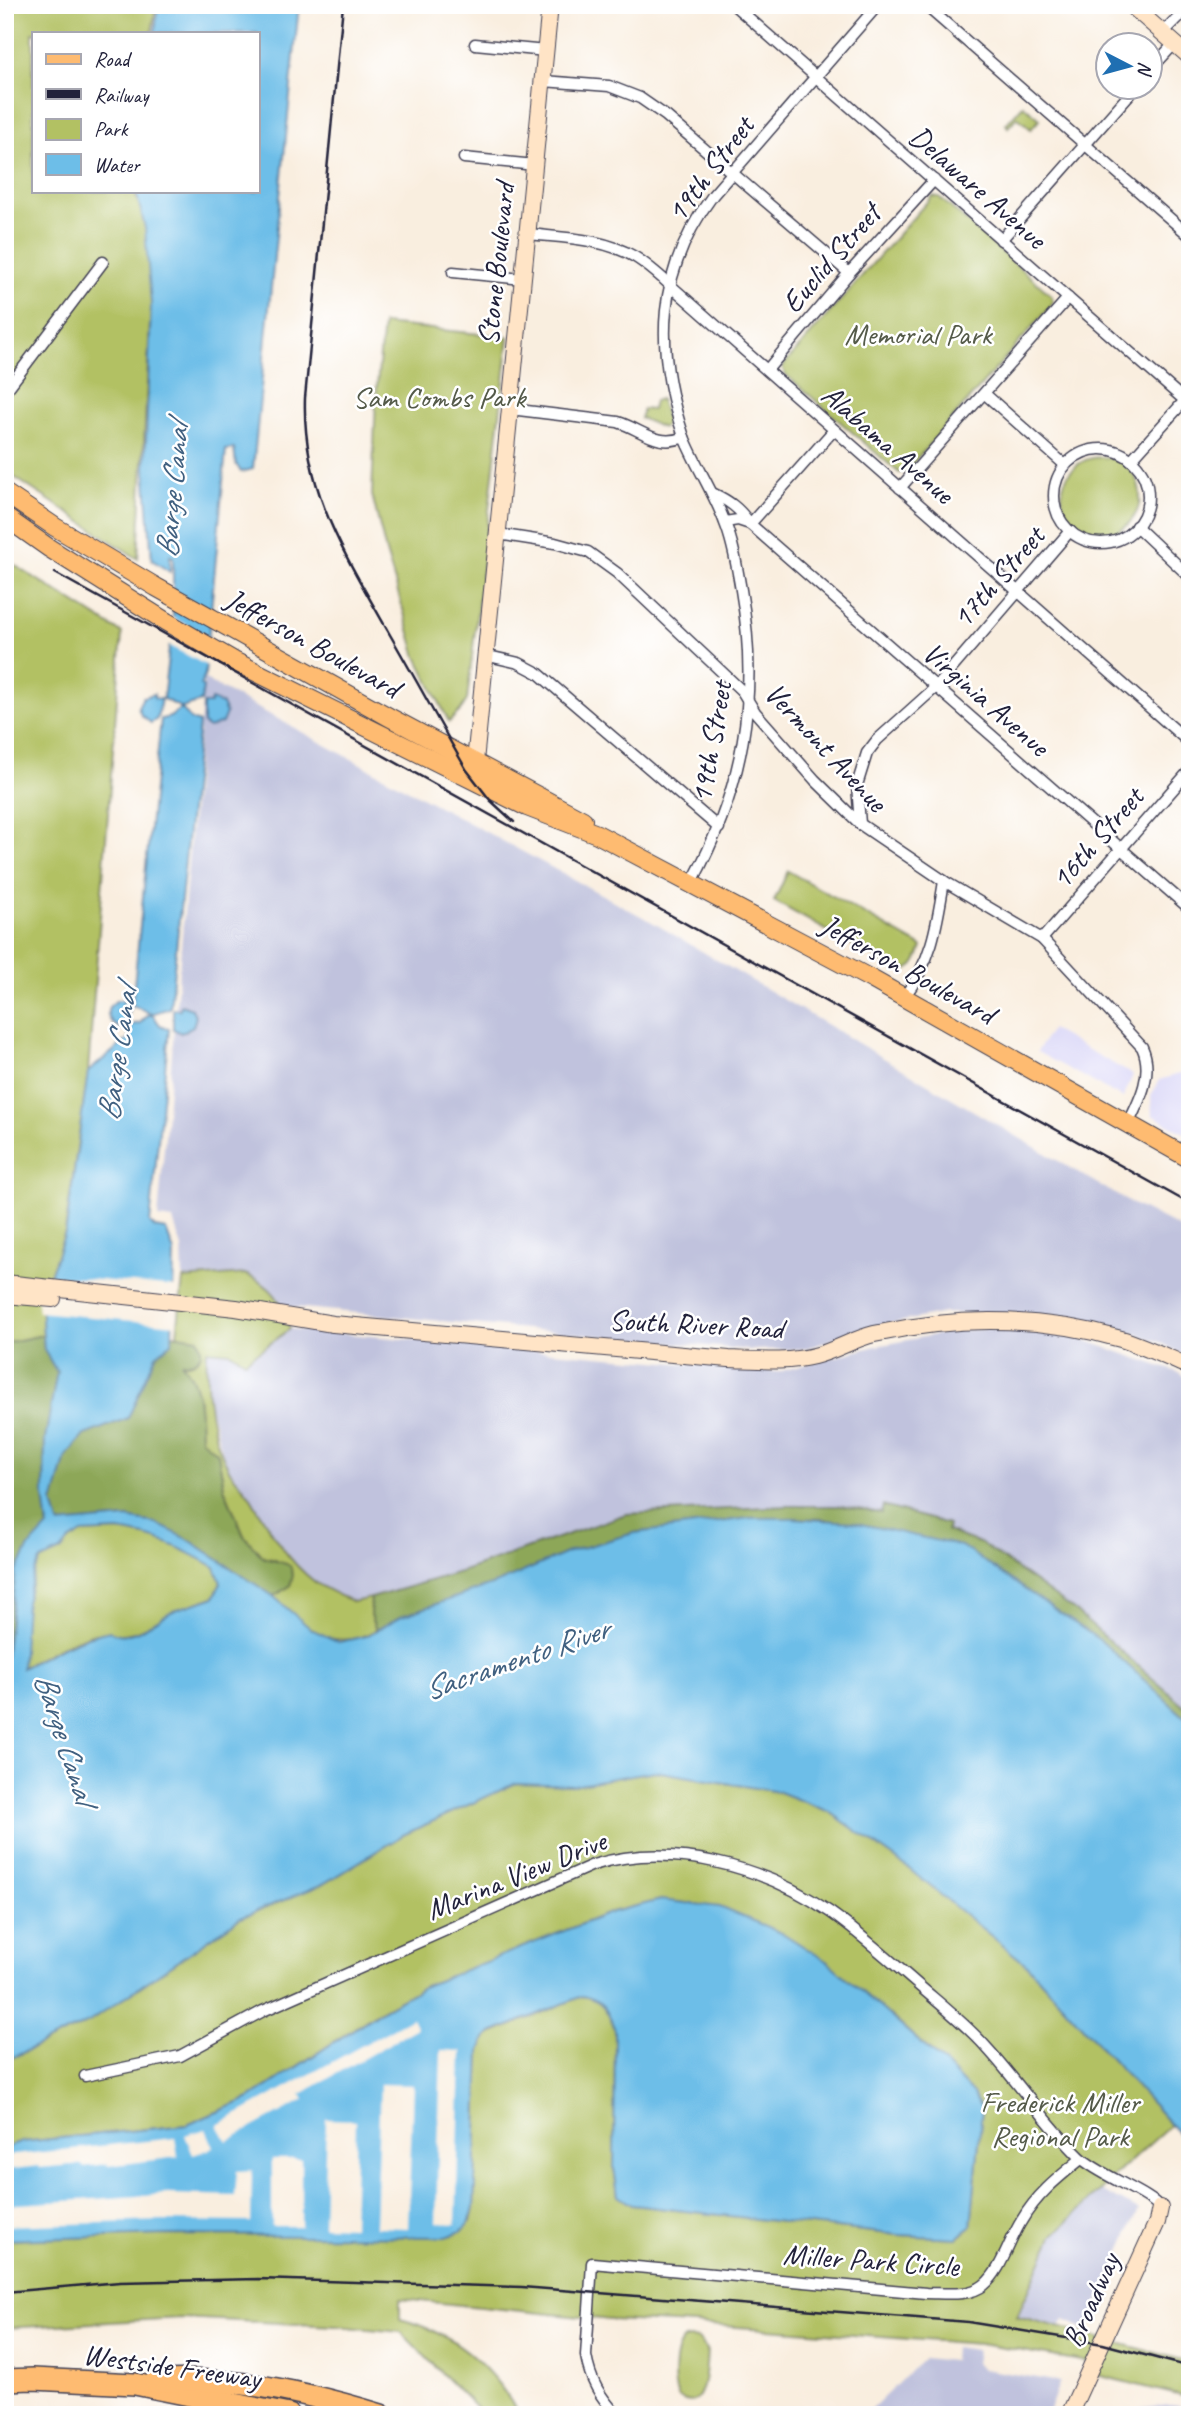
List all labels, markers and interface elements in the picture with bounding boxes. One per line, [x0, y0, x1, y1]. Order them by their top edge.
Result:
legend [32, 32, 259, 192]
north arrow [1094, 32, 1164, 102]
text: Road [94, 46, 133, 72]
text: N [1132, 61, 1157, 78]
text: Railway [94, 82, 150, 108]
street label: 19th Street [658, 106, 764, 229]
text: Park [94, 116, 129, 142]
street label: Delaware Avenue [902, 117, 1056, 258]
text: Water [94, 152, 141, 178]
street label: Stone Boulevard [469, 177, 524, 347]
street label: Euclid Street [773, 192, 892, 321]
park label: Memorial Park [845, 315, 993, 353]
street label: Alabama Avenue [814, 376, 964, 513]
park label: Sam Combs Park [353, 378, 527, 416]
water label: Barge Canal [146, 412, 199, 560]
street label: 17th Street [943, 516, 1055, 636]
street label: Jefferson Boulevard [217, 579, 411, 709]
street label: Virginia Avenue [915, 634, 1059, 766]
street label: Vermont Avenue [756, 674, 897, 821]
street label: 19th Street [682, 675, 741, 806]
street label: 16th Street [1042, 777, 1154, 897]
street label: Jefferson Boulevard [812, 905, 1006, 1035]
water label: Barge Canal [87, 974, 148, 1123]
street label: South River Road [608, 1300, 788, 1348]
water label: Sacramento River [418, 1606, 619, 1710]
water label: Barge Canal [25, 1668, 108, 1818]
street label: Marina View Drive [421, 1821, 613, 1928]
park label: Frederick Miller Regional Park [981, 2083, 1142, 2155]
street label: Miller Park Circle [782, 2235, 962, 2285]
street label: Broadway [1054, 2245, 1130, 2353]
street label: Westside Freeway [81, 2335, 266, 2398]

